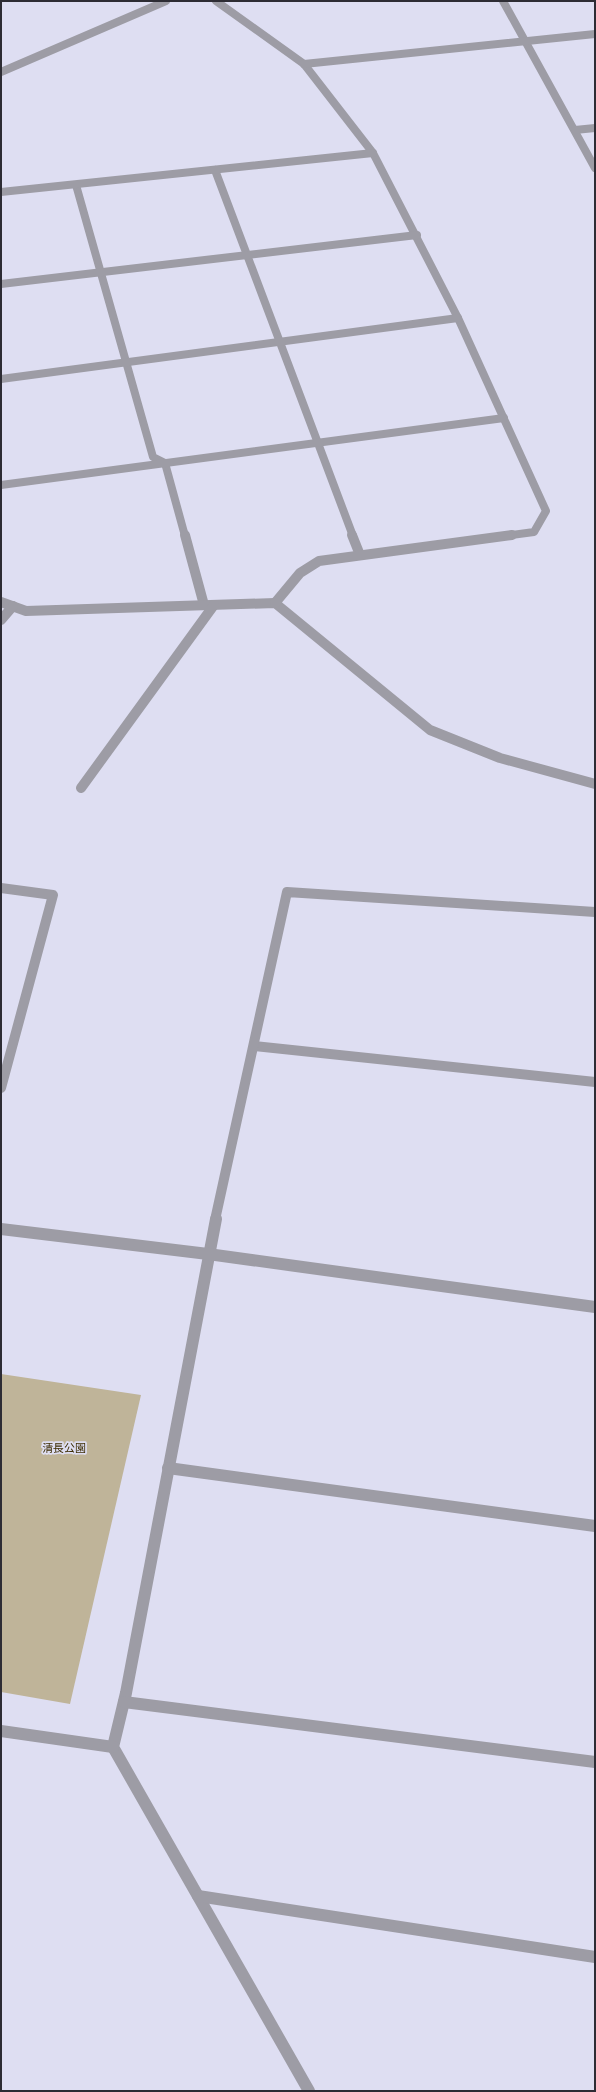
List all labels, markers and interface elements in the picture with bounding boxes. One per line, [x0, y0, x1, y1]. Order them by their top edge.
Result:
park label: 清長公園 [42, 1442, 86, 1455]

